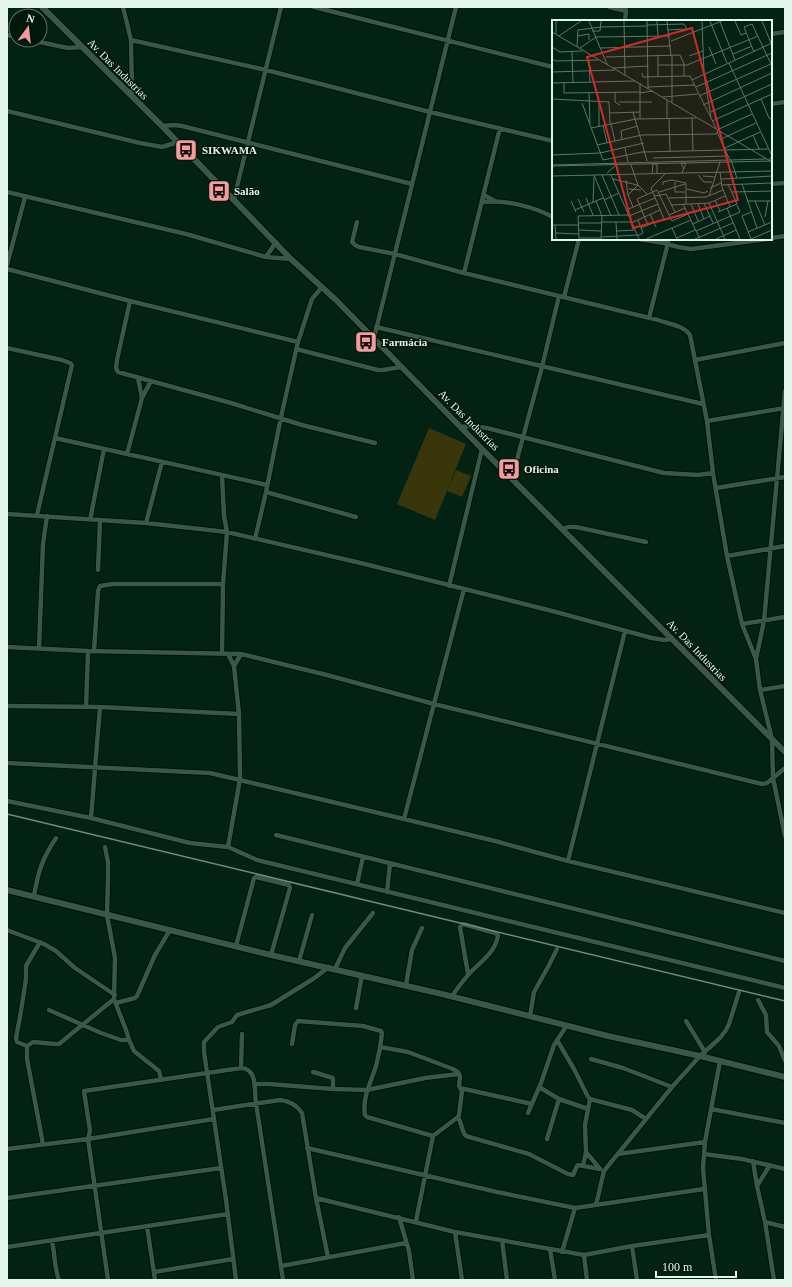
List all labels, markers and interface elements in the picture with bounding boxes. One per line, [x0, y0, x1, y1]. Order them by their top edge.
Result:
north arrow [8, 8, 48, 48]
text: N [25, 12, 36, 25]
inset map [552, 20, 772, 240]
street label: Av. Das Industrias [85, 36, 151, 102]
bus stop icon: SIKWAMA [173, 137, 199, 163]
place label: SIKWAMA [202, 144, 257, 156]
bus stop icon: Salão [206, 178, 232, 204]
place label: Salão [234, 185, 260, 197]
bus stop icon: Farmácia [353, 329, 379, 355]
place label: Farmácia [382, 336, 428, 348]
street label: Av. Das Industrias [436, 387, 502, 453]
bus stop icon: Oficina [496, 456, 522, 482]
place label: Oficina [524, 463, 559, 475]
street label: Av. Das Industrias [665, 617, 729, 683]
scale bar [656, 1253, 736, 1279]
text: 100 m [662, 1260, 693, 1274]

